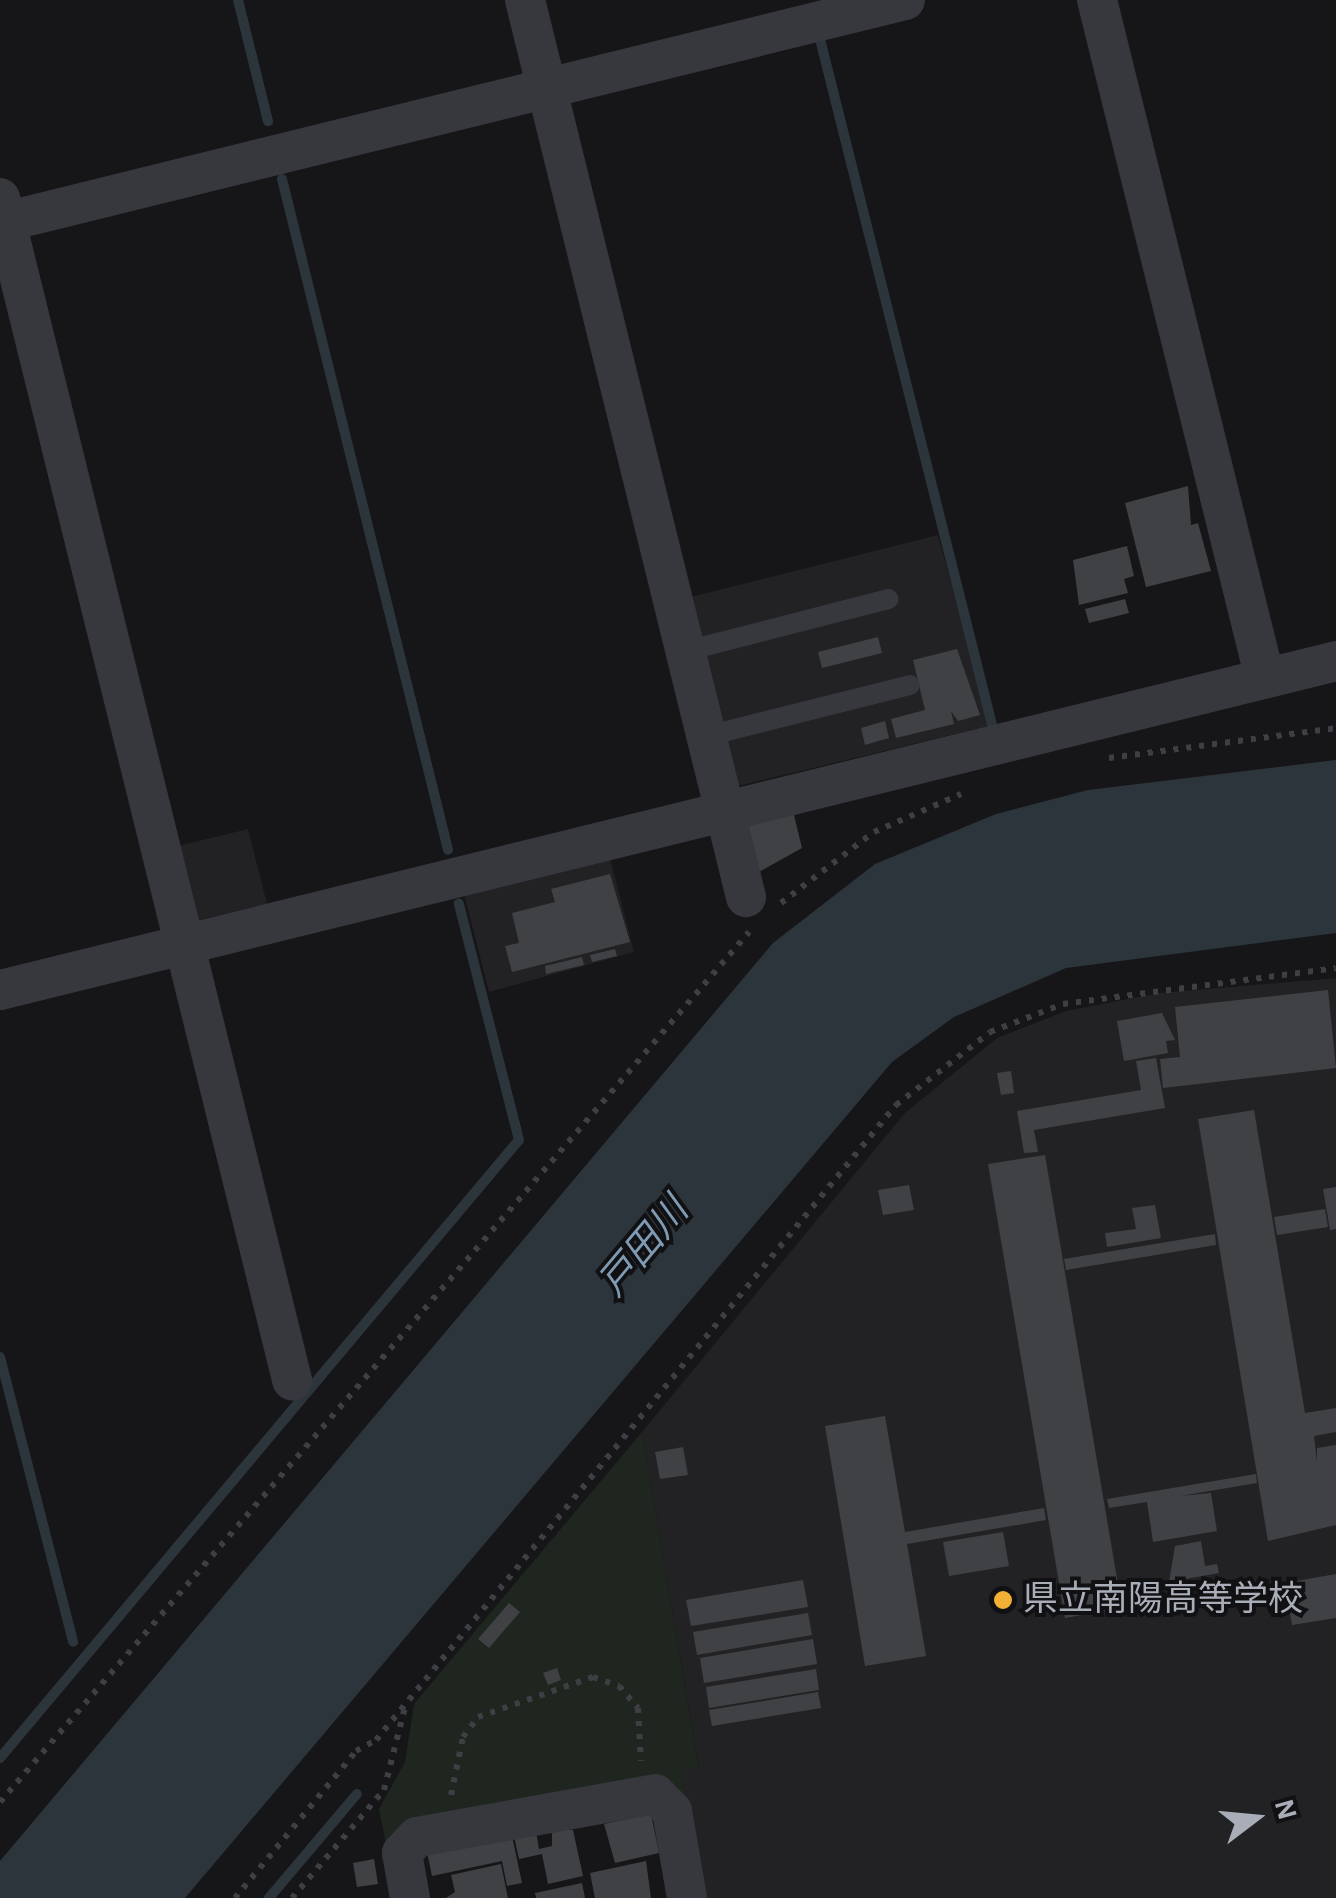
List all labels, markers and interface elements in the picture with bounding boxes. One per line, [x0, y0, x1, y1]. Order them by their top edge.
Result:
water label: 戸田川 [591, 1190, 699, 1306]
place label: 県立南陽高等学校 [1023, 1579, 1303, 1621]
marker: 県立南陽高等学校 [992, 1589, 1014, 1611]
north arrow [1206, 1768, 1306, 1868]
text: N [1269, 1797, 1301, 1823]

